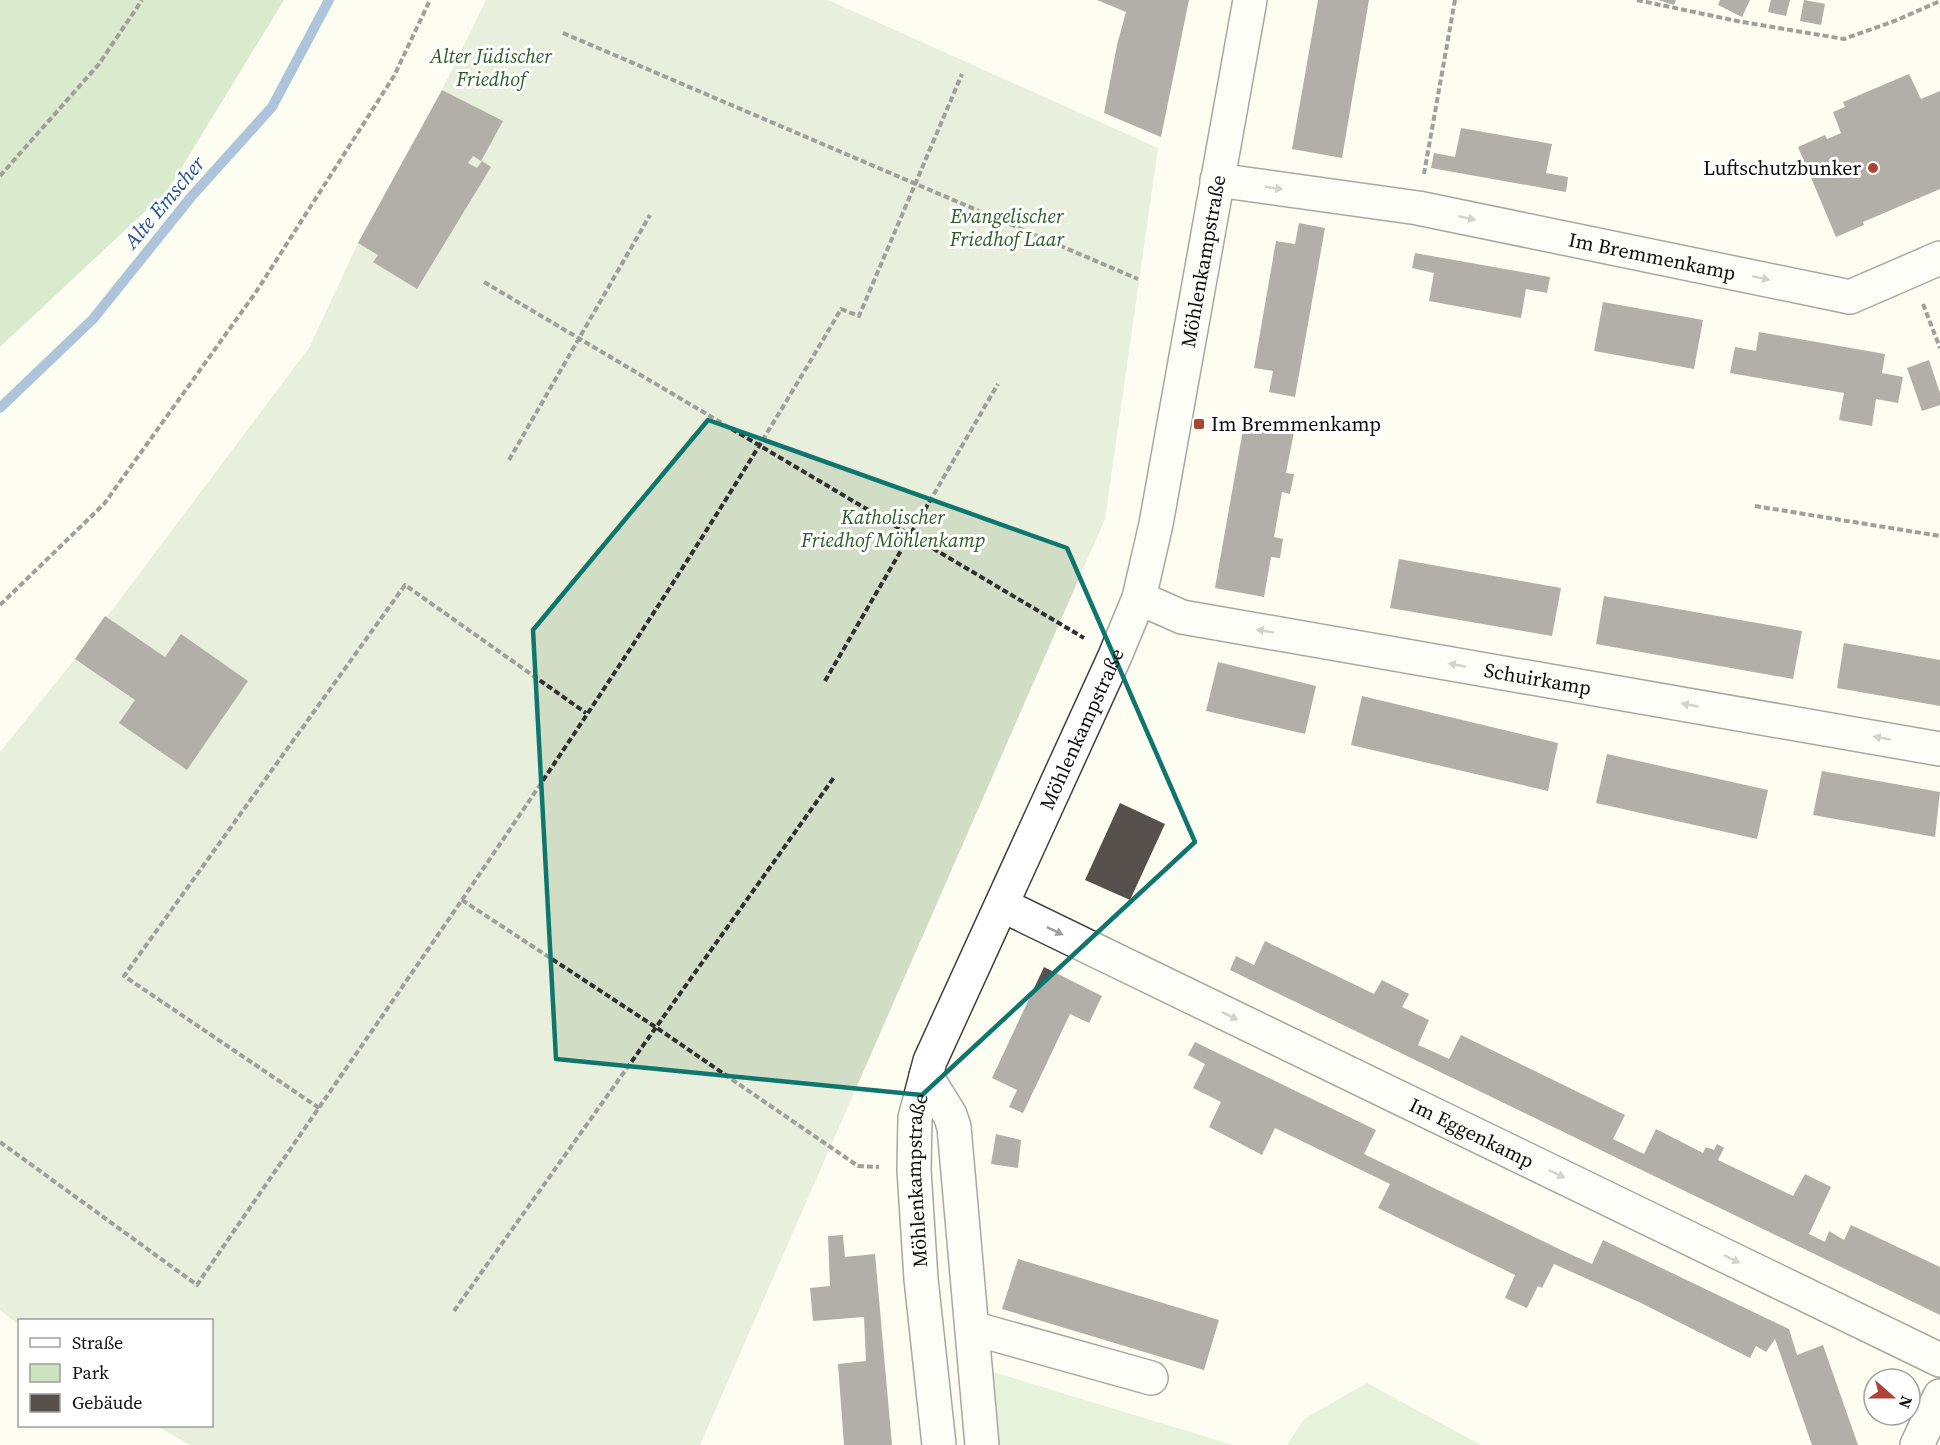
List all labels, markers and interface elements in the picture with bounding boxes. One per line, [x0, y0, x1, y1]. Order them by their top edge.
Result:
park label: Alter Jüdischer Friedhof [429, 42, 553, 93]
water label: Alte Emscher [116, 149, 212, 255]
place label: Luftschutzbunker [1703, 154, 1862, 182]
marker: Luftschutzbunker [1866, 161, 1880, 175]
street label: Möhlenkampstraße [1174, 173, 1232, 350]
one-way arrow [1265, 183, 1284, 192]
park label: Evangelischer Friedhof Laar [949, 202, 1065, 253]
one-way arrow [1458, 214, 1477, 223]
street label: Im Bremmenkamp [1566, 225, 1738, 287]
one-way arrow [1752, 274, 1771, 283]
place label: Im Bremmenkamp [1211, 410, 1381, 438]
marker: Im Bremmenkamp [1192, 417, 1206, 431]
park label: Katholischer Friedhof Möhlenkamp [800, 503, 985, 554]
one-way arrow [1255, 626, 1274, 635]
street label: Möhlenkampstraße [1033, 644, 1131, 814]
street label: Schuirkamp [1482, 656, 1593, 702]
one-way arrow [1447, 660, 1466, 669]
one-way arrow [1681, 700, 1700, 709]
one-way arrow [1873, 734, 1892, 743]
one-way arrow [1046, 926, 1063, 935]
one-way arrow [1221, 1010, 1239, 1020]
street label: Möhlenkampstraße [900, 1090, 935, 1268]
street label: Im Eggenkamp [1405, 1091, 1539, 1175]
one-way arrow [1548, 1170, 1565, 1179]
one-way arrow [1724, 1255, 1741, 1264]
legend [18, 1319, 213, 1427]
text: Straße [72, 1330, 123, 1355]
text: Park [72, 1360, 109, 1385]
north arrow [1862, 1367, 1922, 1427]
text: Gebäude [72, 1390, 143, 1415]
text: N [1894, 1393, 1918, 1412]

